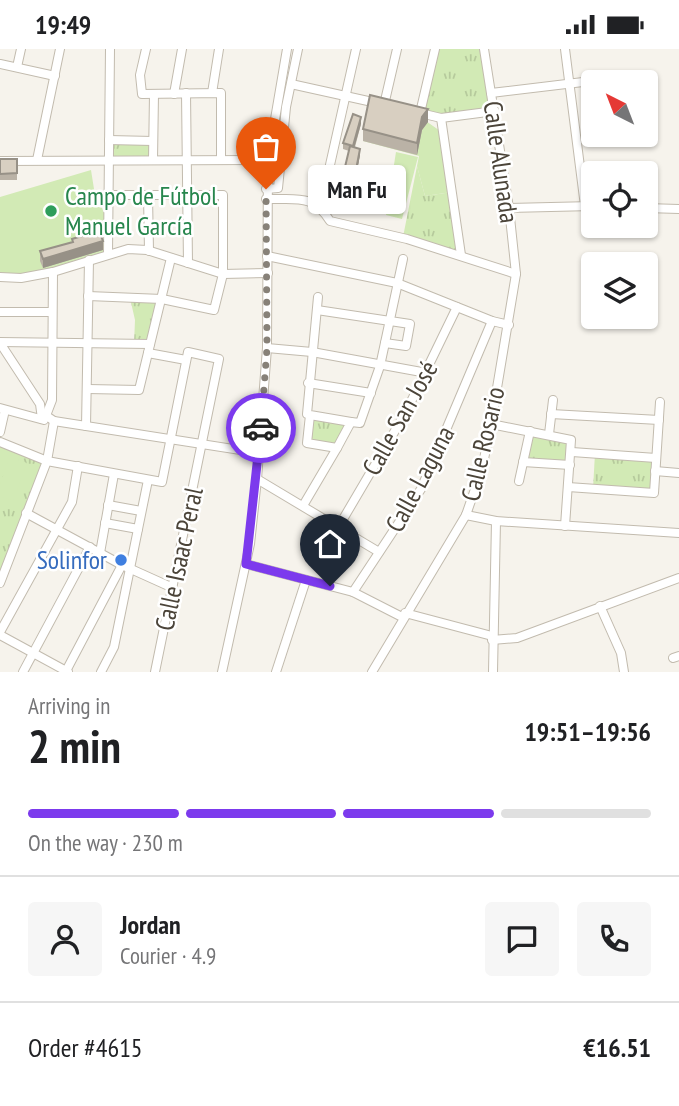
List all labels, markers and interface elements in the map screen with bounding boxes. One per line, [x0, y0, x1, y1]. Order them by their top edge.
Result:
text: 19:49 [35, 8, 91, 41]
north arrow [581, 70, 658, 147]
map controls [581, 70, 658, 329]
street label: Calle Alunada [477, 99, 526, 225]
pin [236, 117, 296, 189]
icon: bag [247, 128, 285, 166]
button: locate [581, 161, 658, 238]
callout: Man Fu [308, 165, 406, 213]
text: Man Fu [327, 175, 387, 204]
place label: Campo de Fútbol Manuel García [65, 179, 217, 242]
marker: Campo de Fútbol Manuel García [43, 203, 59, 219]
button: layers [581, 252, 658, 329]
street label: Calle San José [355, 355, 444, 481]
street label: Calle Rosario [453, 384, 512, 504]
courier [226, 393, 296, 463]
icon: car [242, 409, 280, 447]
street label: Calle Laguna [378, 420, 461, 538]
street label: Calle Isaac Peral [147, 484, 210, 634]
pin [300, 514, 360, 586]
icon: home [311, 525, 349, 563]
place label: Solinfor [37, 543, 107, 576]
marker: Solinfor [113, 552, 129, 568]
text: Arriving in [28, 691, 110, 720]
text: 19:51–19:56 [524, 715, 651, 748]
text: 2 min [28, 716, 121, 776]
text: On the way · 230 m [28, 828, 183, 857]
button: person [28, 902, 102, 976]
button: chat [485, 902, 559, 976]
button: phone [577, 902, 651, 976]
text: Jordan [120, 908, 181, 941]
text: Courier · 4.9 [120, 941, 216, 970]
text: Order #4615 [28, 1031, 143, 1064]
text: €16.51 [583, 1031, 651, 1064]

